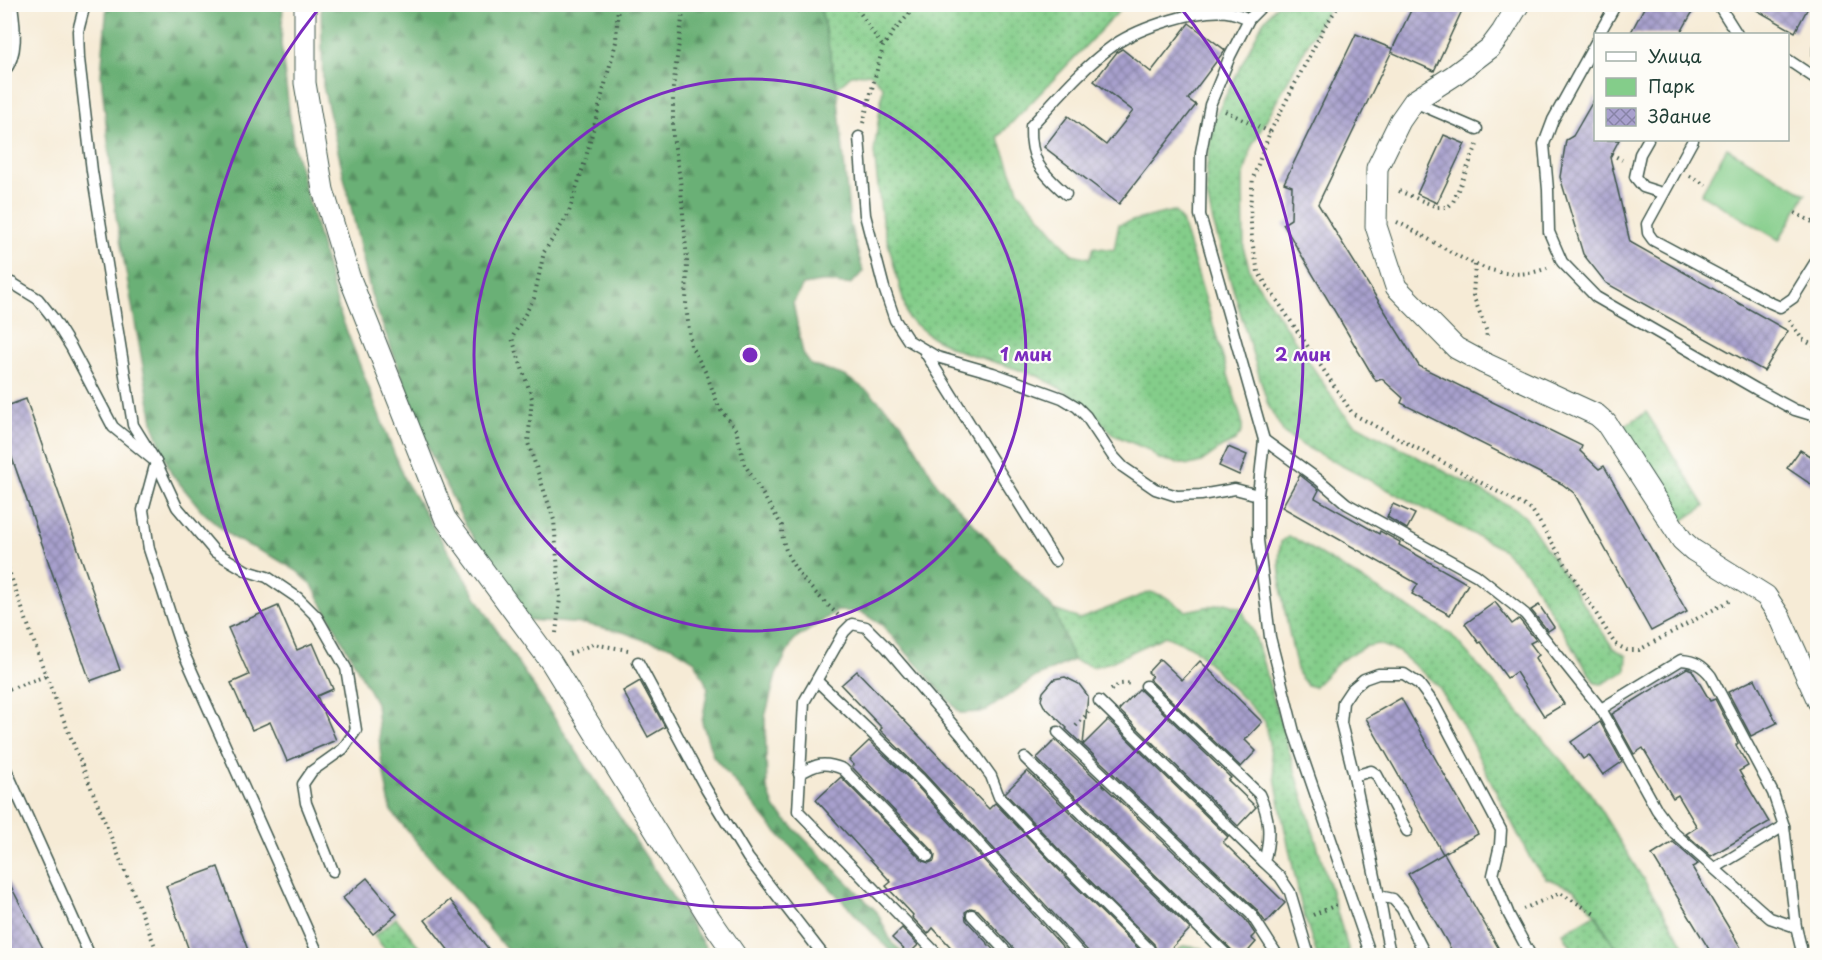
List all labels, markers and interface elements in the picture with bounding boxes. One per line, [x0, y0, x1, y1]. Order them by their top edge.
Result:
legend [1594, 33, 1789, 141]
text: Улица [1648, 42, 1702, 69]
text: Парк [1648, 72, 1695, 99]
text: Здание [1648, 102, 1711, 129]
text: 1 мин [1000, 340, 1052, 367]
text: 2 мин [1275, 340, 1331, 367]
centre of rings [740, 345, 760, 365]

